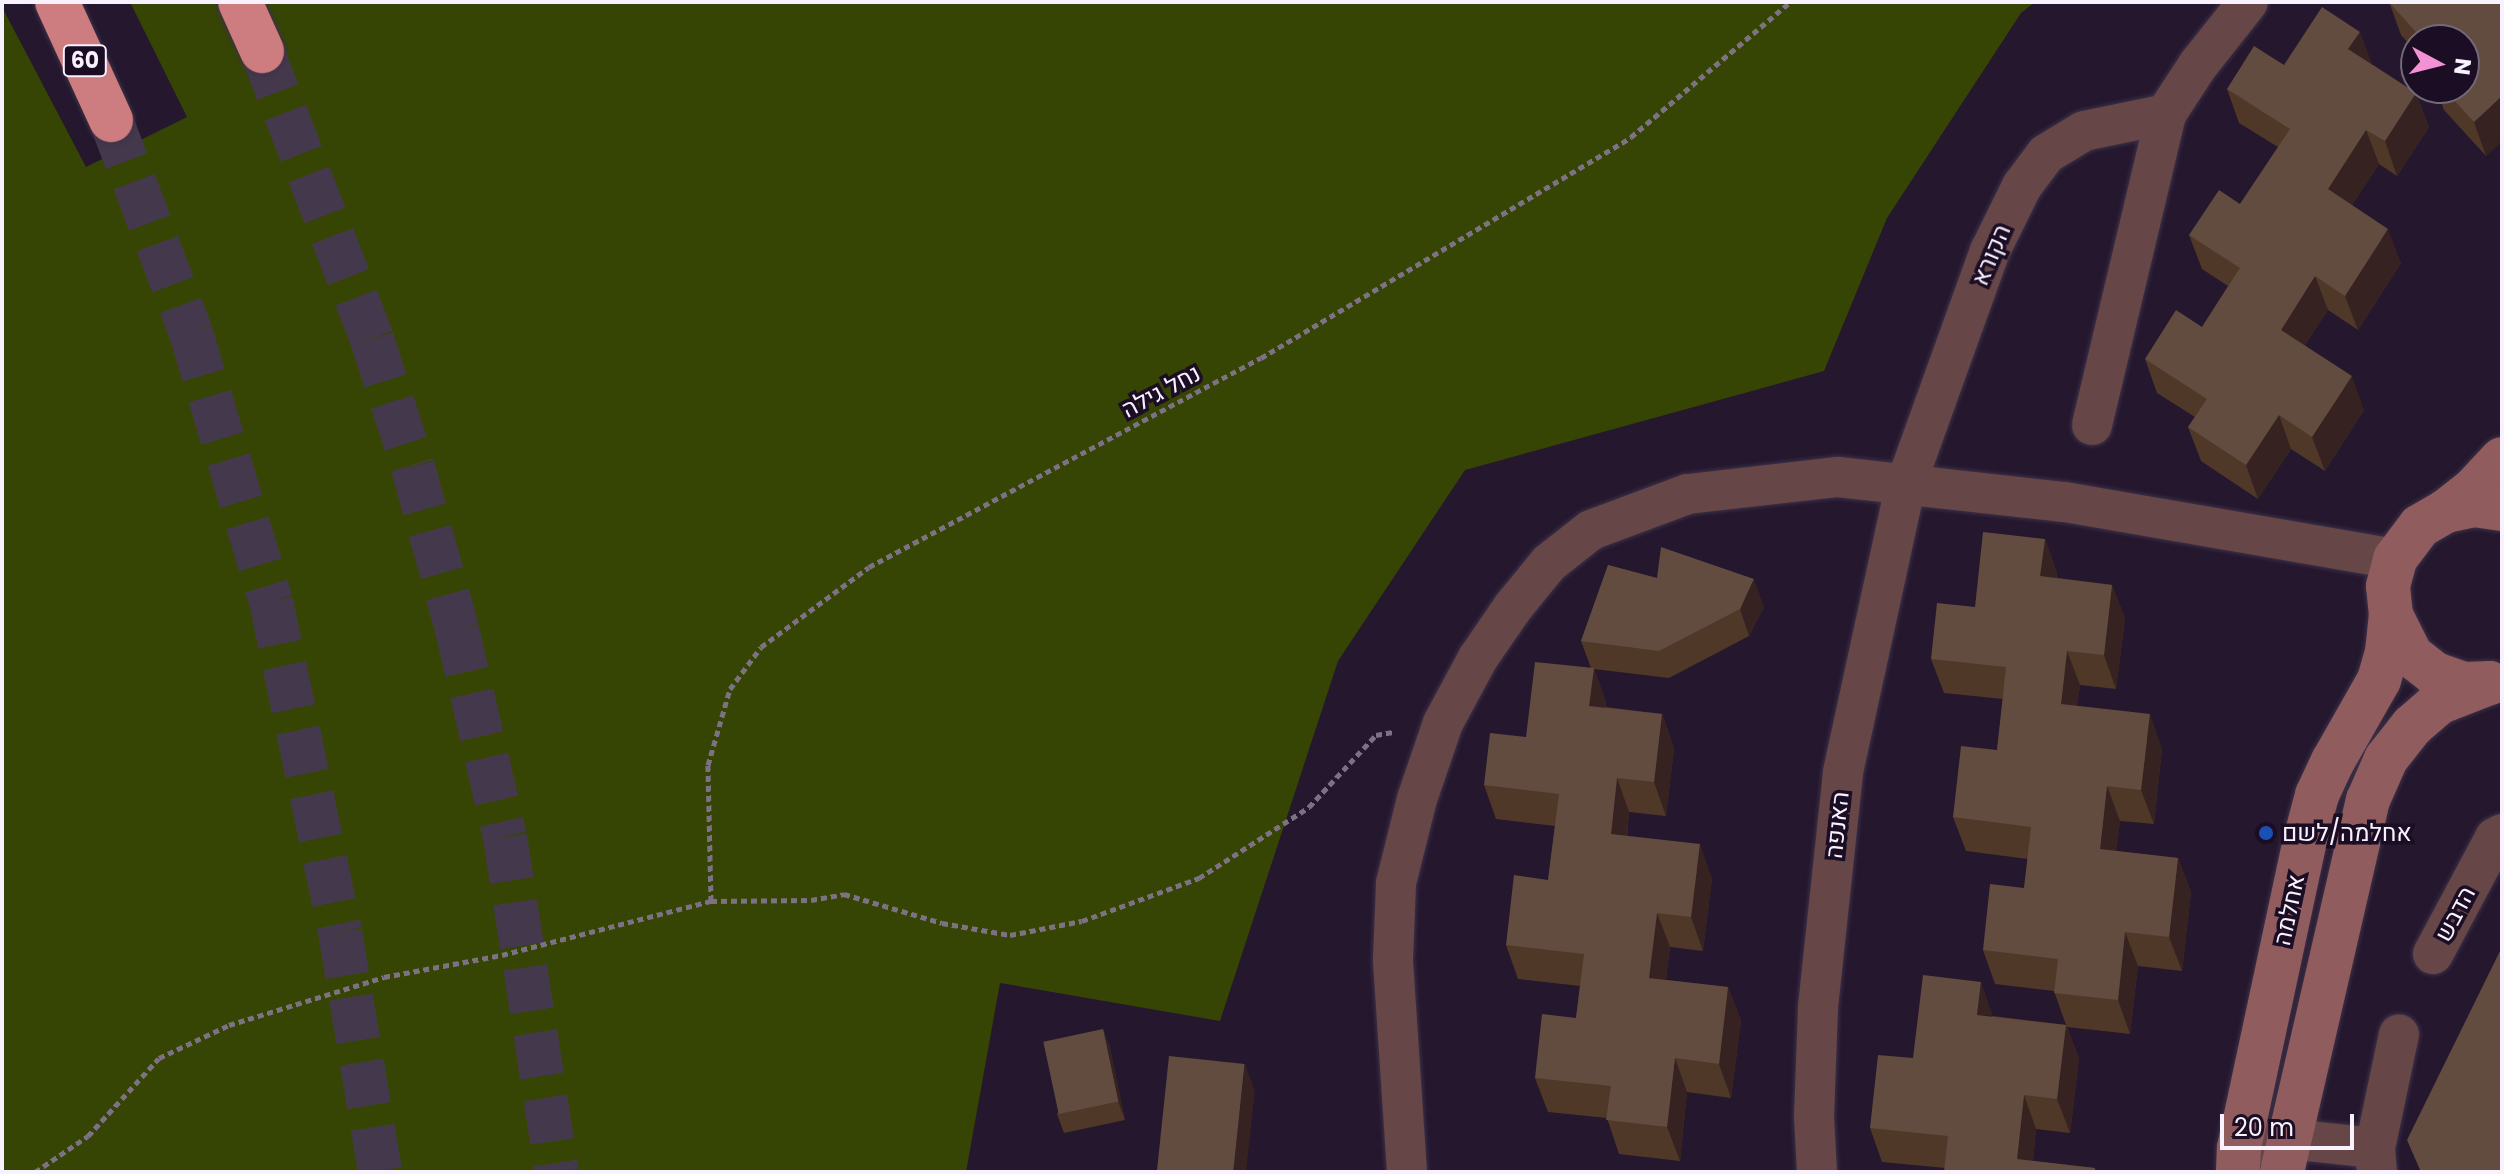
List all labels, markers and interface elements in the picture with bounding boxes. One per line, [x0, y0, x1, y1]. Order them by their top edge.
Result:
north arrow [2400, 24, 2480, 104]
road number: 60 [61, 43, 109, 79]
text: N [2446, 57, 2479, 77]
street label: הקורא [1965, 220, 2017, 290]
street label: נחל גילה [1117, 358, 1205, 424]
street label: האנפה [1819, 790, 1855, 860]
place label: אחלמה/לשם [2282, 819, 2412, 847]
marker: אחלמה/לשם [2257, 824, 2275, 842]
street label: אחלמה [2267, 872, 2311, 948]
street label: הדבש [2429, 881, 2481, 947]
scale bar [2224, 1098, 2358, 1148]
text: 20 m [2234, 1111, 2294, 1144]

